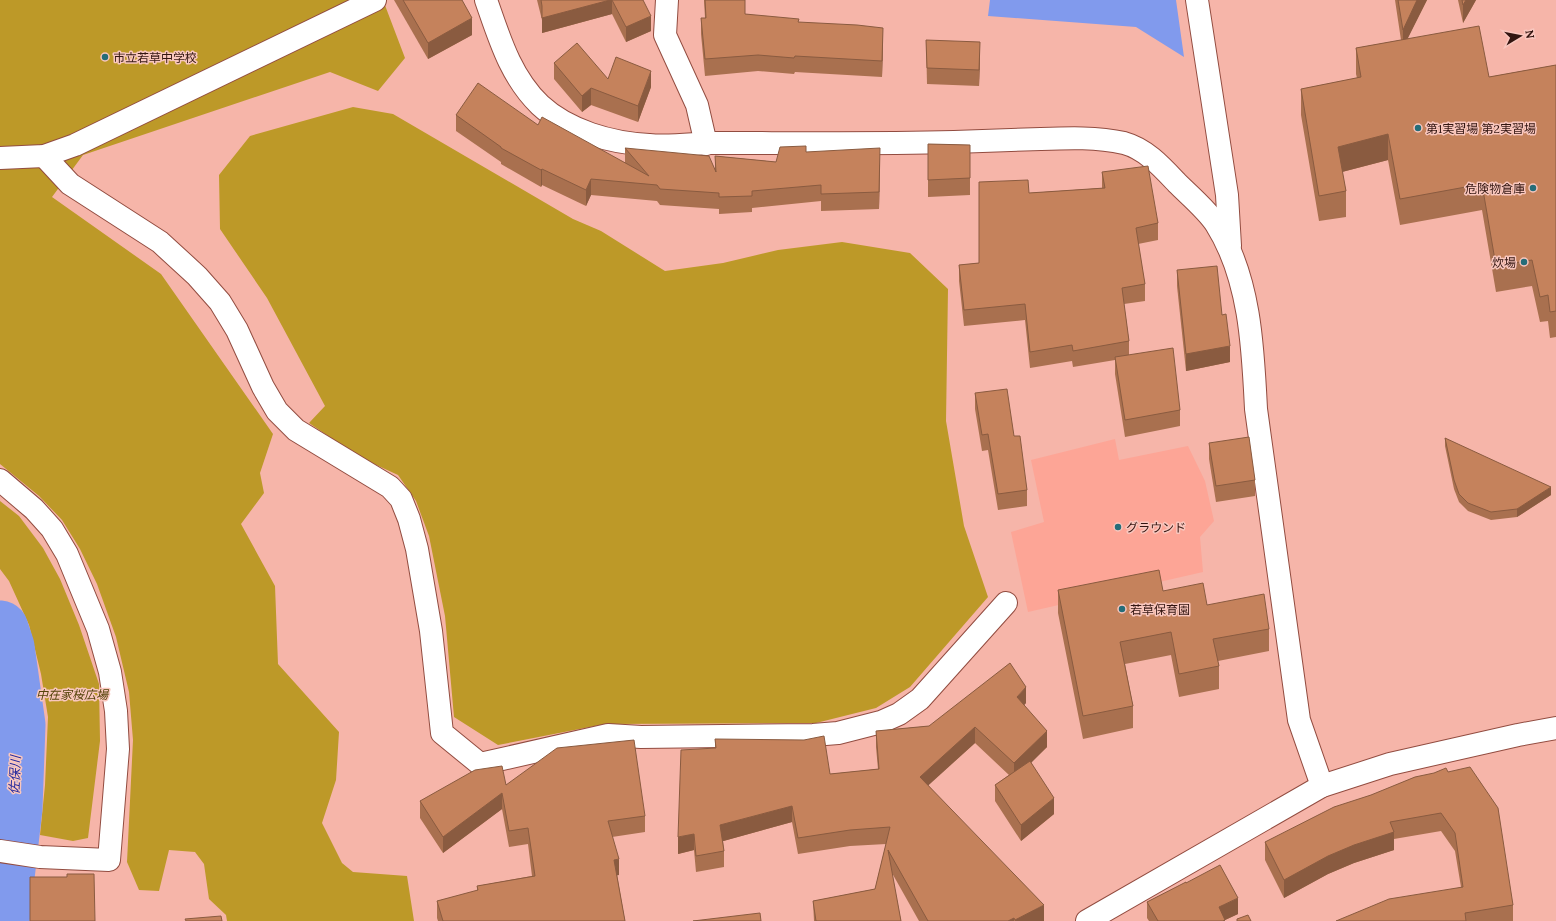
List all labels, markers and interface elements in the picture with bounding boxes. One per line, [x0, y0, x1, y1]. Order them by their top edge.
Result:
north arrow [1500, 16, 1540, 56]
text: N [1522, 29, 1538, 40]
place label: 市立若草中学校 [113, 50, 197, 65]
marker: 市立若草中学校 [100, 52, 110, 62]
place label: 第1実習場 第2実習場 [1426, 121, 1536, 136]
marker: 第1実習場 第2実習場 [1413, 123, 1423, 133]
place label: 危険物倉庫 [1465, 181, 1525, 196]
marker: 危険物倉庫 [1528, 183, 1538, 193]
place label: 炊場 [1492, 255, 1516, 270]
marker: 炊場 [1519, 257, 1529, 267]
place label: グラウンド [1126, 520, 1186, 535]
marker: グラウンド [1113, 522, 1123, 532]
place label: 若草保育園 [1130, 602, 1190, 617]
marker: 若草保育園 [1117, 604, 1127, 614]
park label: 中在家桜広場 [36, 687, 110, 702]
water label: 佐保川 [6, 753, 24, 795]

